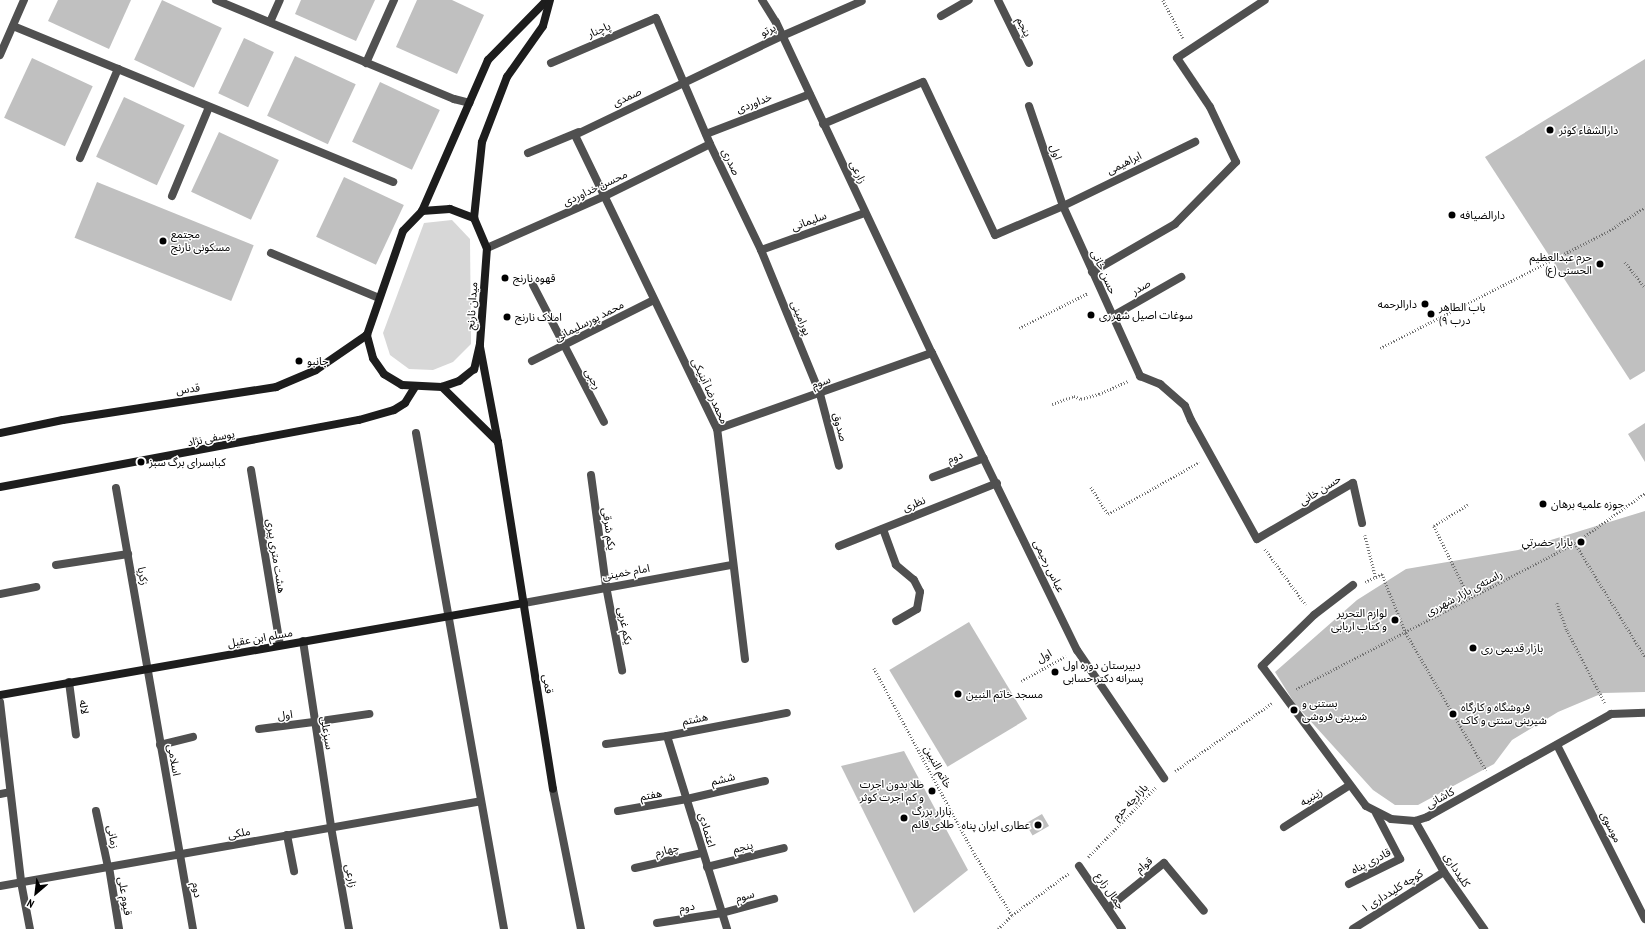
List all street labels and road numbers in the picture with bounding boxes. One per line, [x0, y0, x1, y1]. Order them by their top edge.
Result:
street label: پنجم [1014, 15, 1034, 39]
street label: پاچنار [585, 19, 613, 41]
street label: پرتو [758, 21, 778, 39]
street label: صمدی [610, 85, 644, 109]
street label: خداوردی [734, 90, 774, 116]
street label: اول [1047, 143, 1065, 161]
street label: صدری [719, 146, 743, 178]
street label: ابراهیمی [1104, 149, 1144, 177]
street label: زارعی [847, 158, 869, 186]
street label: محسن خداوردی [561, 167, 629, 209]
street label: سلیمانی [790, 209, 828, 233]
street label: حسن خانی [1088, 248, 1120, 296]
street label: صدر [1129, 276, 1153, 298]
street label: میدان نارنج [464, 282, 480, 330]
street label: محمد پورسلیمانی [552, 298, 626, 344]
street label: پورامینی [788, 299, 814, 337]
street label: محمدرضا آبنیکی [689, 356, 731, 426]
street label: رجبی [582, 366, 604, 392]
street label: سوم [810, 373, 832, 391]
street label: قدس [175, 381, 201, 397]
street label: صدوق [830, 411, 850, 443]
street label: یوسفی نژاد [186, 427, 236, 449]
street label: دوم [945, 448, 965, 466]
street label: حسن خانی [1297, 472, 1343, 508]
street label: نظری [901, 493, 927, 515]
street label: یکم شرقی [599, 507, 619, 551]
street label: هشت متری پیری [264, 518, 288, 594]
street label: عباس رحیمی [1031, 538, 1067, 594]
street label: امام خمینی [601, 561, 651, 583]
street label: زکریا [135, 566, 151, 586]
street label: راسته‌ی بازار شهر‌ری [1423, 567, 1505, 619]
street label: یکم غربی [615, 606, 635, 646]
street label: مسلم ابن عقیل [226, 626, 294, 650]
street label: اول [1034, 647, 1054, 665]
street label: قمی [540, 673, 556, 695]
street label: لاله [77, 699, 91, 715]
street label: اول [277, 708, 293, 722]
street label: هشتم [681, 710, 709, 728]
street label: سبزعلی [318, 715, 336, 751]
street label: اسلامی [165, 743, 183, 777]
street label: خاتم النبین [921, 743, 955, 791]
street label: ششم [710, 770, 736, 788]
street label: بازارچه حرم [1109, 781, 1151, 823]
street label: زینبیه [1297, 785, 1325, 809]
street label: کاشانی [1423, 785, 1457, 811]
street label: هفتم [639, 787, 663, 803]
street label: موسوی [1598, 809, 1624, 845]
street label: اعتمادی [696, 811, 718, 849]
street label: زمانی [104, 824, 122, 850]
street label: ملکی [227, 825, 251, 841]
street label: پنجم [732, 838, 754, 856]
street label: چهارم [654, 841, 680, 859]
street label: قادری پناه [1349, 845, 1393, 877]
street label: کلیدداری [1441, 850, 1473, 890]
street label: قوام [1133, 854, 1155, 876]
street label: زارعی [342, 863, 360, 889]
street label: کوچه کلیدداری ۱ [1359, 867, 1425, 915]
street label: جمال زارع [1093, 870, 1127, 912]
street label: قیوم علی [115, 876, 135, 916]
street label: دوم [189, 881, 205, 899]
street label: سوم [734, 887, 756, 905]
street label: دوم [678, 899, 696, 915]

